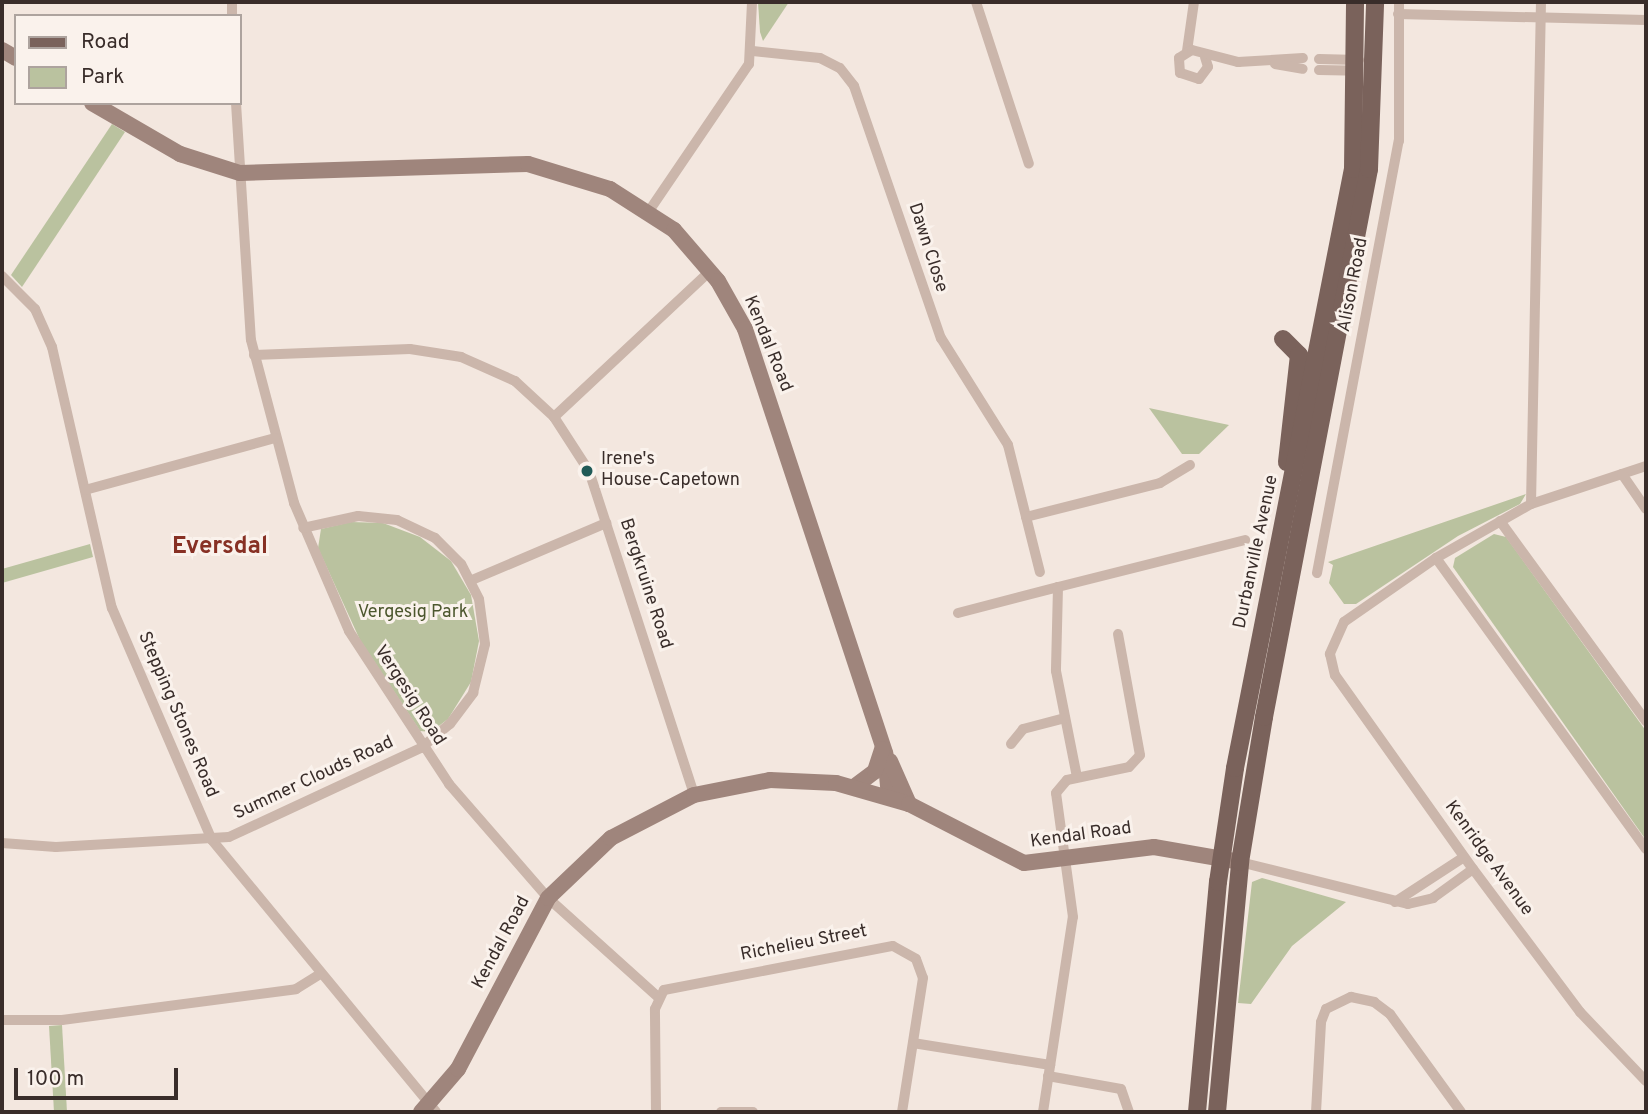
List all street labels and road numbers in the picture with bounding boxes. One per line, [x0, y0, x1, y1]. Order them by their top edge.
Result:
street label: Dawn Close [902, 201, 952, 295]
street label: Alison Road [1334, 236, 1374, 334]
street label: Kendal Road [738, 293, 796, 395]
street label: Durbanville Avenue [1230, 473, 1284, 631]
street label: Bergkruine Road [614, 516, 676, 652]
street label: Stepping Stones Road [132, 629, 222, 801]
street label: Vergesig Road [369, 642, 449, 750]
street label: Summer Clouds Road [231, 732, 397, 826]
street label: Kenridge Avenue [1439, 797, 1537, 921]
street label: Kendal Road [1029, 818, 1133, 854]
street label: Kendal Road [469, 893, 535, 993]
street label: Richelieu Street [739, 921, 869, 967]

